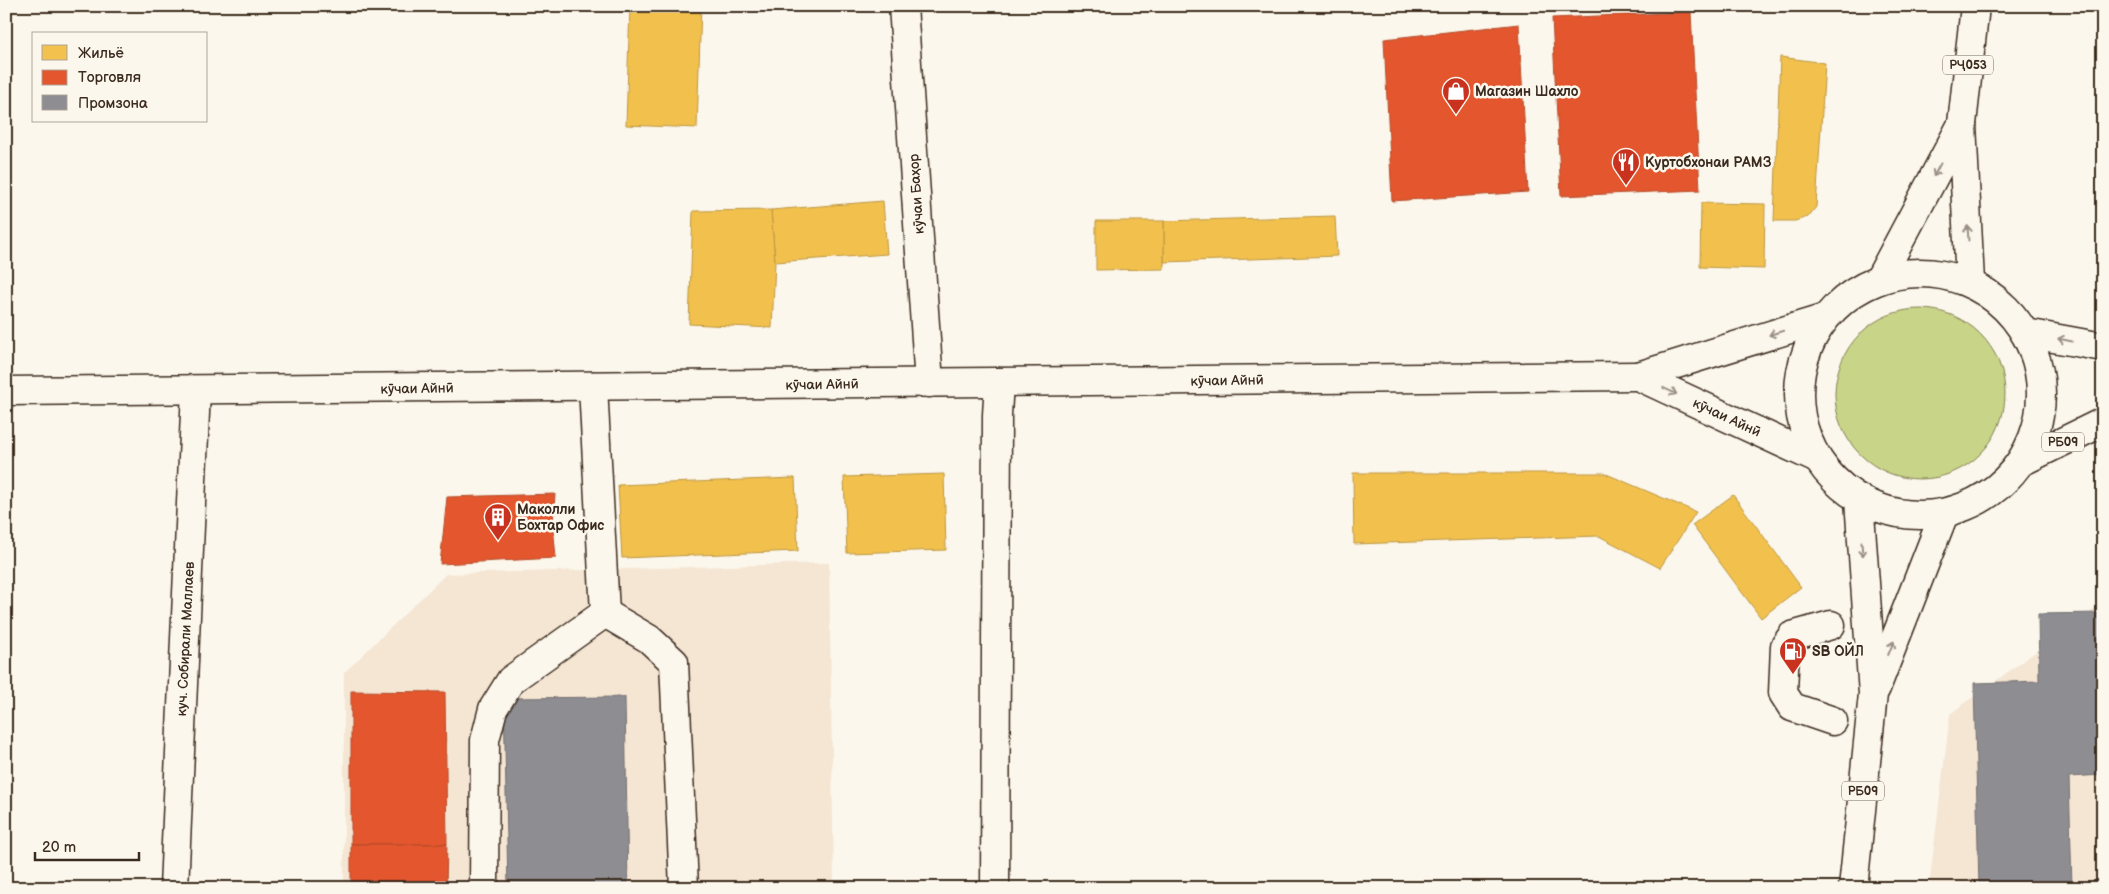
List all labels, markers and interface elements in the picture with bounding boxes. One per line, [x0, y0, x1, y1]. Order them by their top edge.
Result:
legend [32, 32, 208, 122]
text: Жильё [78, 44, 124, 63]
road number: РҶ053 [1943, 56, 1993, 74]
text: Торговля [78, 68, 141, 87]
shop icon: Магазин Шахло [1441, 76, 1471, 115]
place label: Магазин Шахло [1475, 83, 1579, 100]
text: Промзона [78, 94, 148, 113]
restaurant icon: Куртобхонаи РАМЗ [1611, 147, 1641, 186]
street label: кӯчаи Баҳор [905, 153, 928, 235]
place label: Куртобхонаи РАМЗ [1645, 154, 1772, 171]
one-way arrow [1932, 162, 1942, 177]
one-way arrow [1963, 225, 1972, 241]
one-way arrow [1768, 329, 1784, 339]
one-way arrow [2057, 334, 2073, 344]
street label: кӯчаи Айнӣ [1190, 371, 1264, 390]
street label: кӯчаи Айнӣ [785, 375, 859, 394]
street label: кӯчаи Айнӣ [380, 379, 454, 398]
one-way arrow [1662, 387, 1677, 396]
street label: кӯчаи Айнӣ [1690, 394, 1764, 441]
road number: РБ09 [2042, 432, 2084, 452]
place label: Маколли Бохтар Офис [517, 501, 604, 534]
building icon: Маколли Бохтар Офис [483, 502, 513, 541]
one-way arrow [1858, 540, 1867, 556]
street label: куч. Собирали Маллаев [173, 561, 198, 717]
fuel station icon: SB ОЙЛ [1778, 636, 1808, 675]
place label: SB ОЙЛ [1812, 641, 1864, 660]
one-way arrow [1887, 641, 1896, 656]
road number: РБ09 [1842, 781, 1884, 800]
scale bar [35, 829, 139, 861]
text: 20 m [42, 838, 76, 857]

